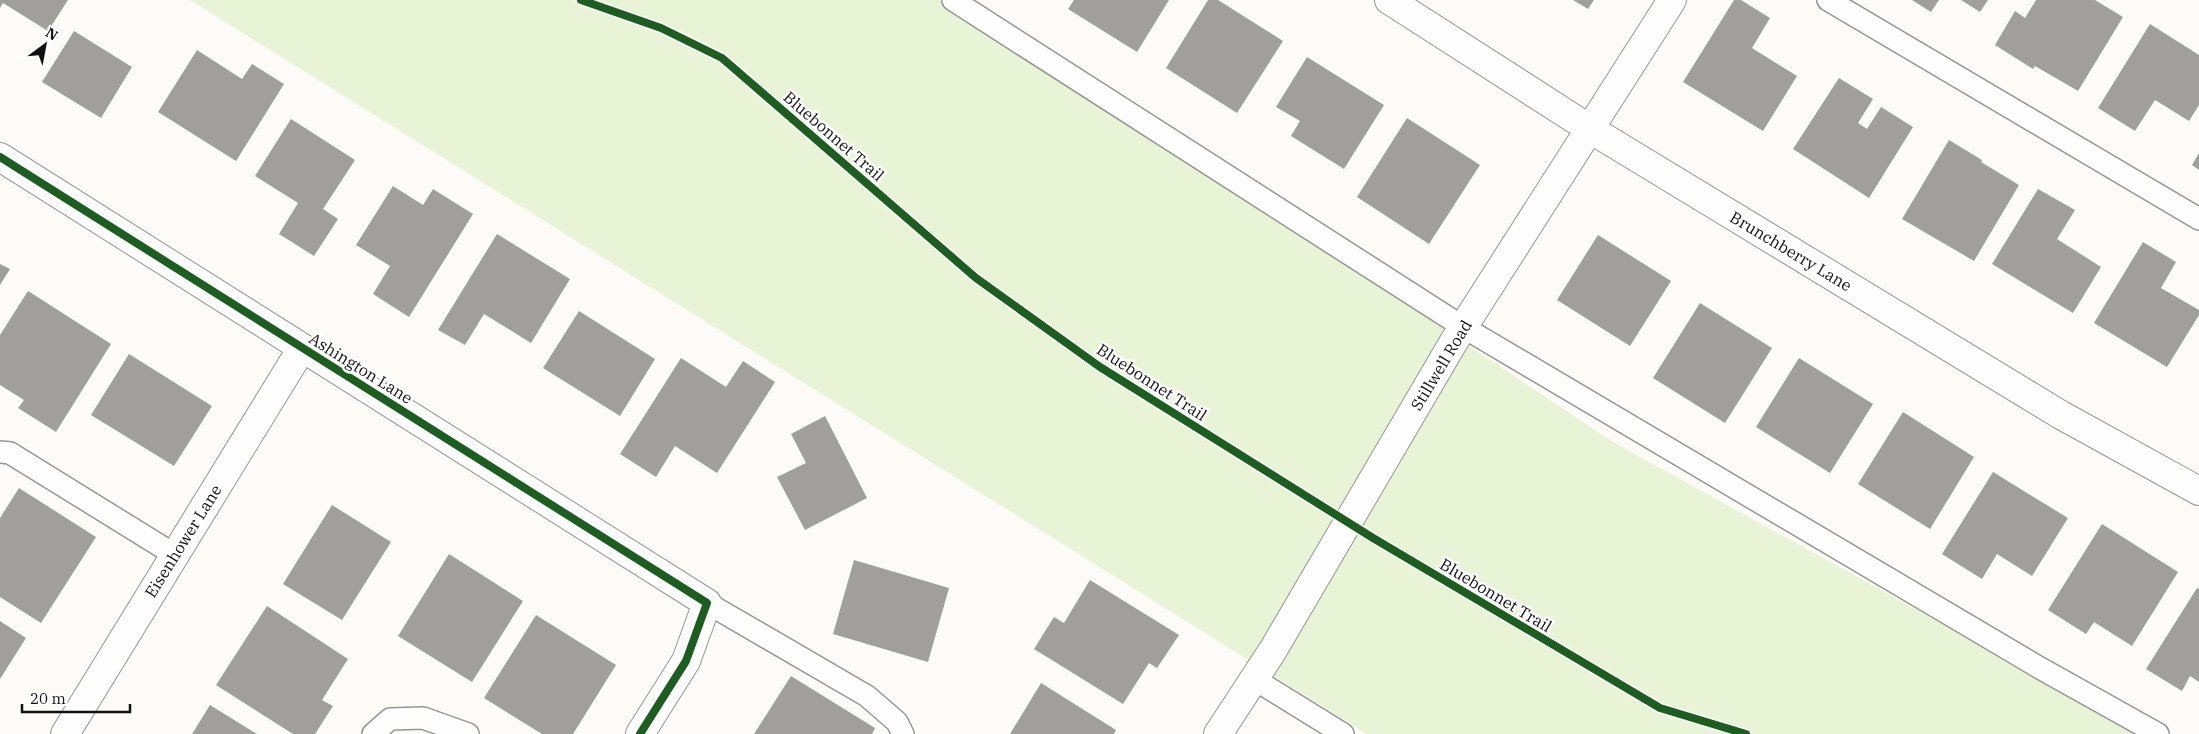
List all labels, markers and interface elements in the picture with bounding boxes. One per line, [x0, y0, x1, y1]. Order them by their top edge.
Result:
north arrow [20, 20, 70, 70]
text: N [42, 23, 61, 45]
street label: Bluebonnet Trail [780, 87, 889, 185]
street label: Brunchberry Lane [1726, 207, 1856, 295]
street label: Stillwell Road [1406, 316, 1476, 414]
street label: Ashington Lane [306, 328, 416, 408]
street label: Bluebonnet Trail [1093, 339, 1211, 425]
street label: Eisenhower Lane [140, 481, 226, 601]
street label: Bluebonnet Trail [1436, 554, 1556, 636]
scale bar [22, 682, 130, 714]
text: 20 m [30, 689, 66, 708]

